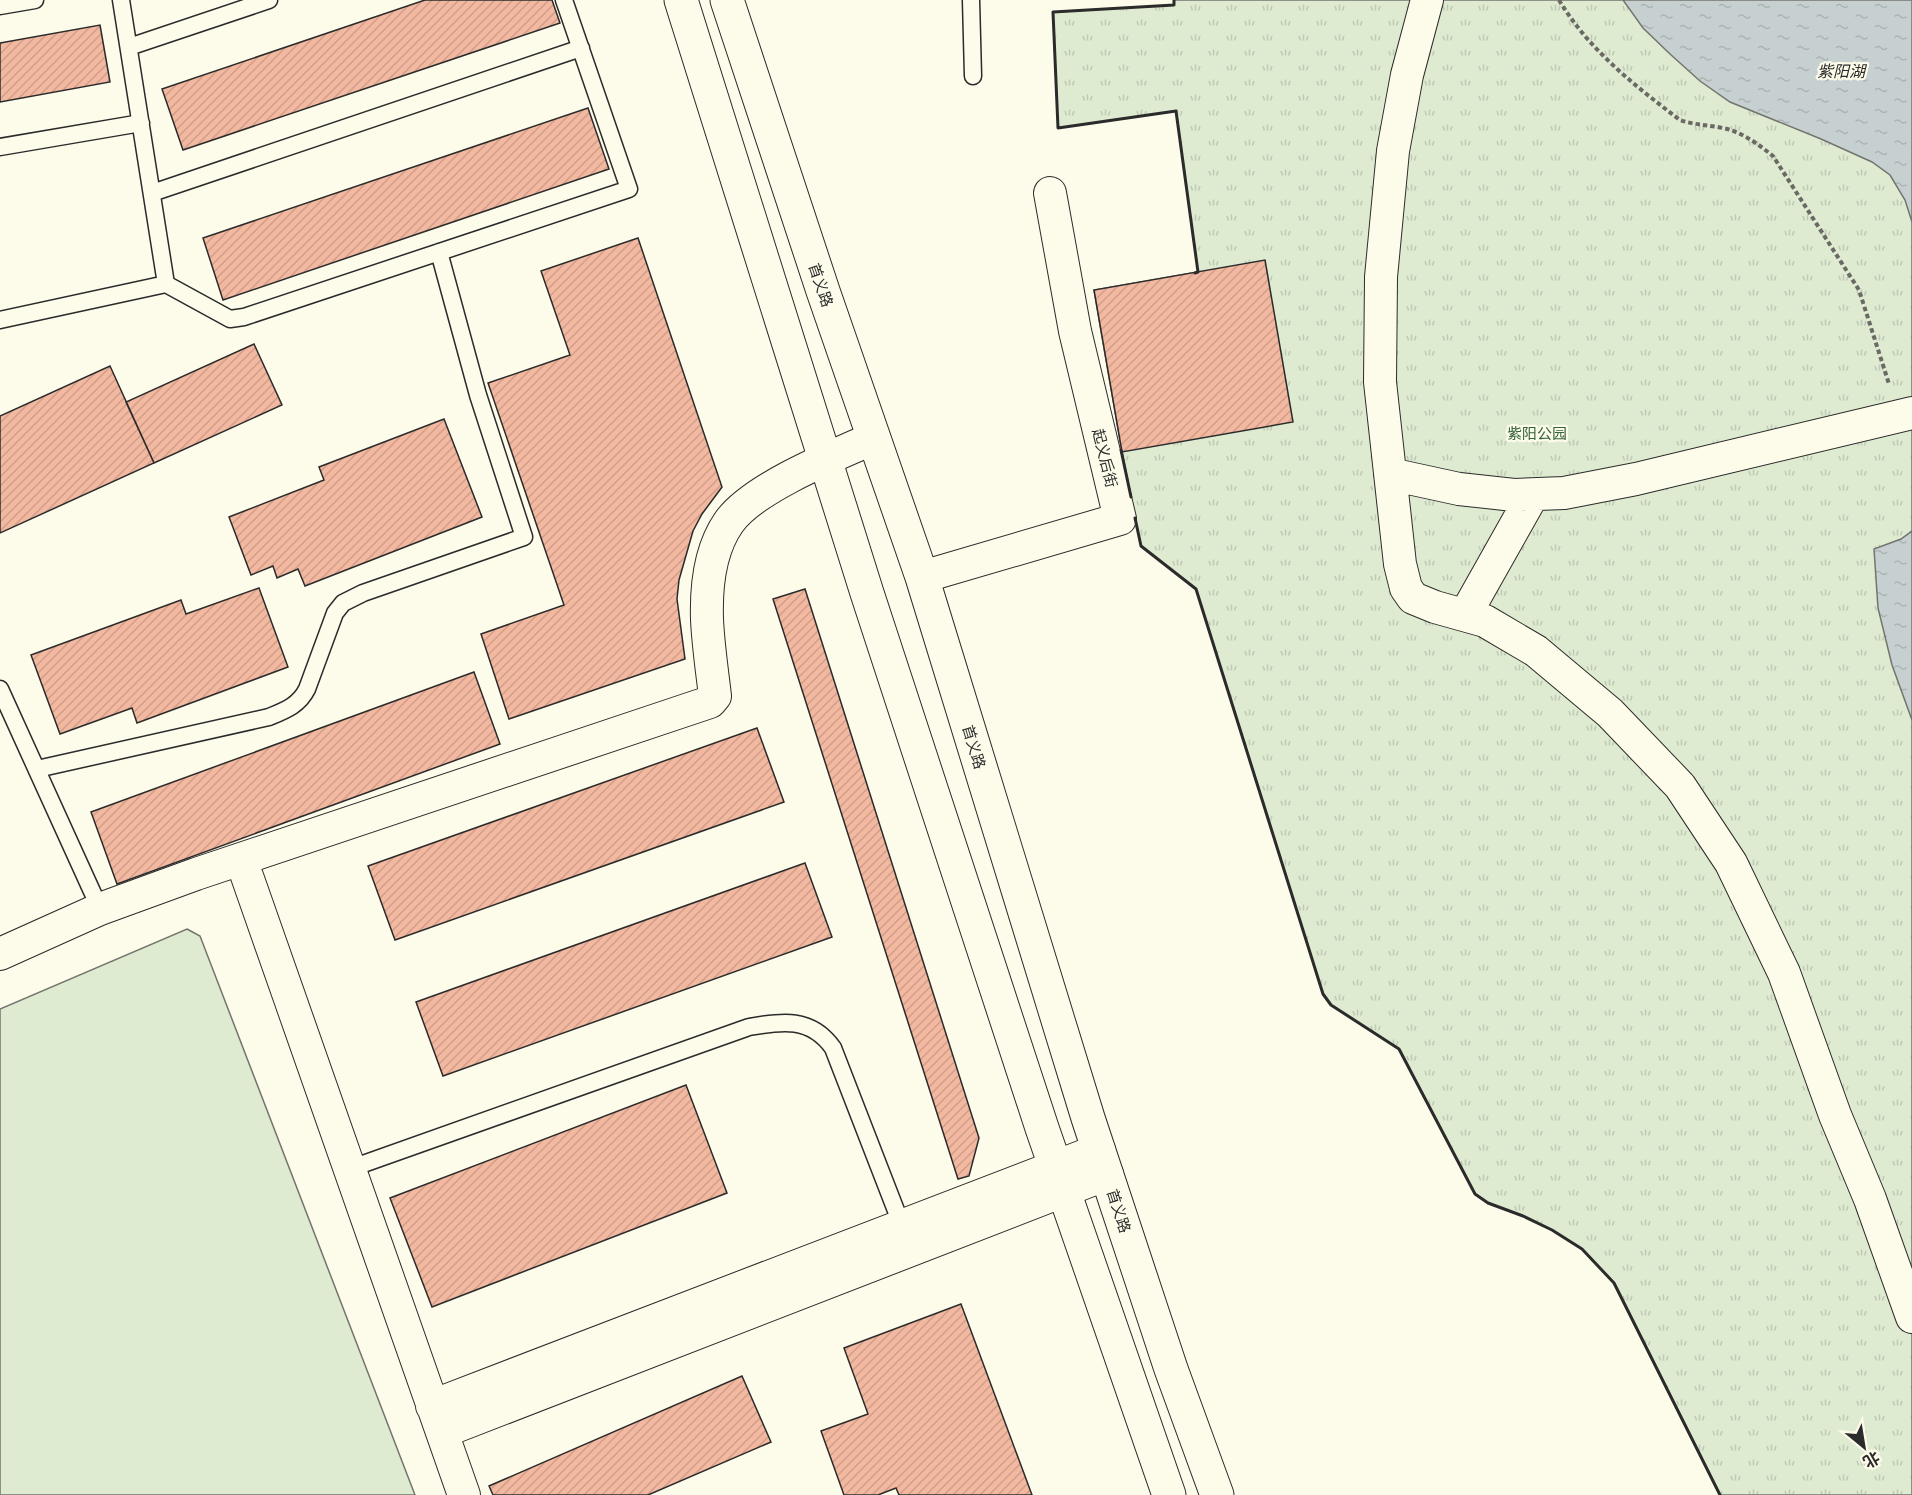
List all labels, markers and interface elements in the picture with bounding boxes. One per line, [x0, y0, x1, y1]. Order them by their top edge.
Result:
water label: 紫阳湖 [1817, 61, 1868, 81]
street label: 首义路 [805, 261, 837, 309]
park label: 紫阳公园 [1507, 424, 1567, 443]
street label: 起义后街 [1088, 426, 1121, 489]
street label: 首义路 [958, 723, 990, 771]
street label: 首义路 [1103, 1187, 1135, 1235]
north arrow [1834, 1417, 1894, 1477]
text: 北 [1860, 1447, 1883, 1473]

